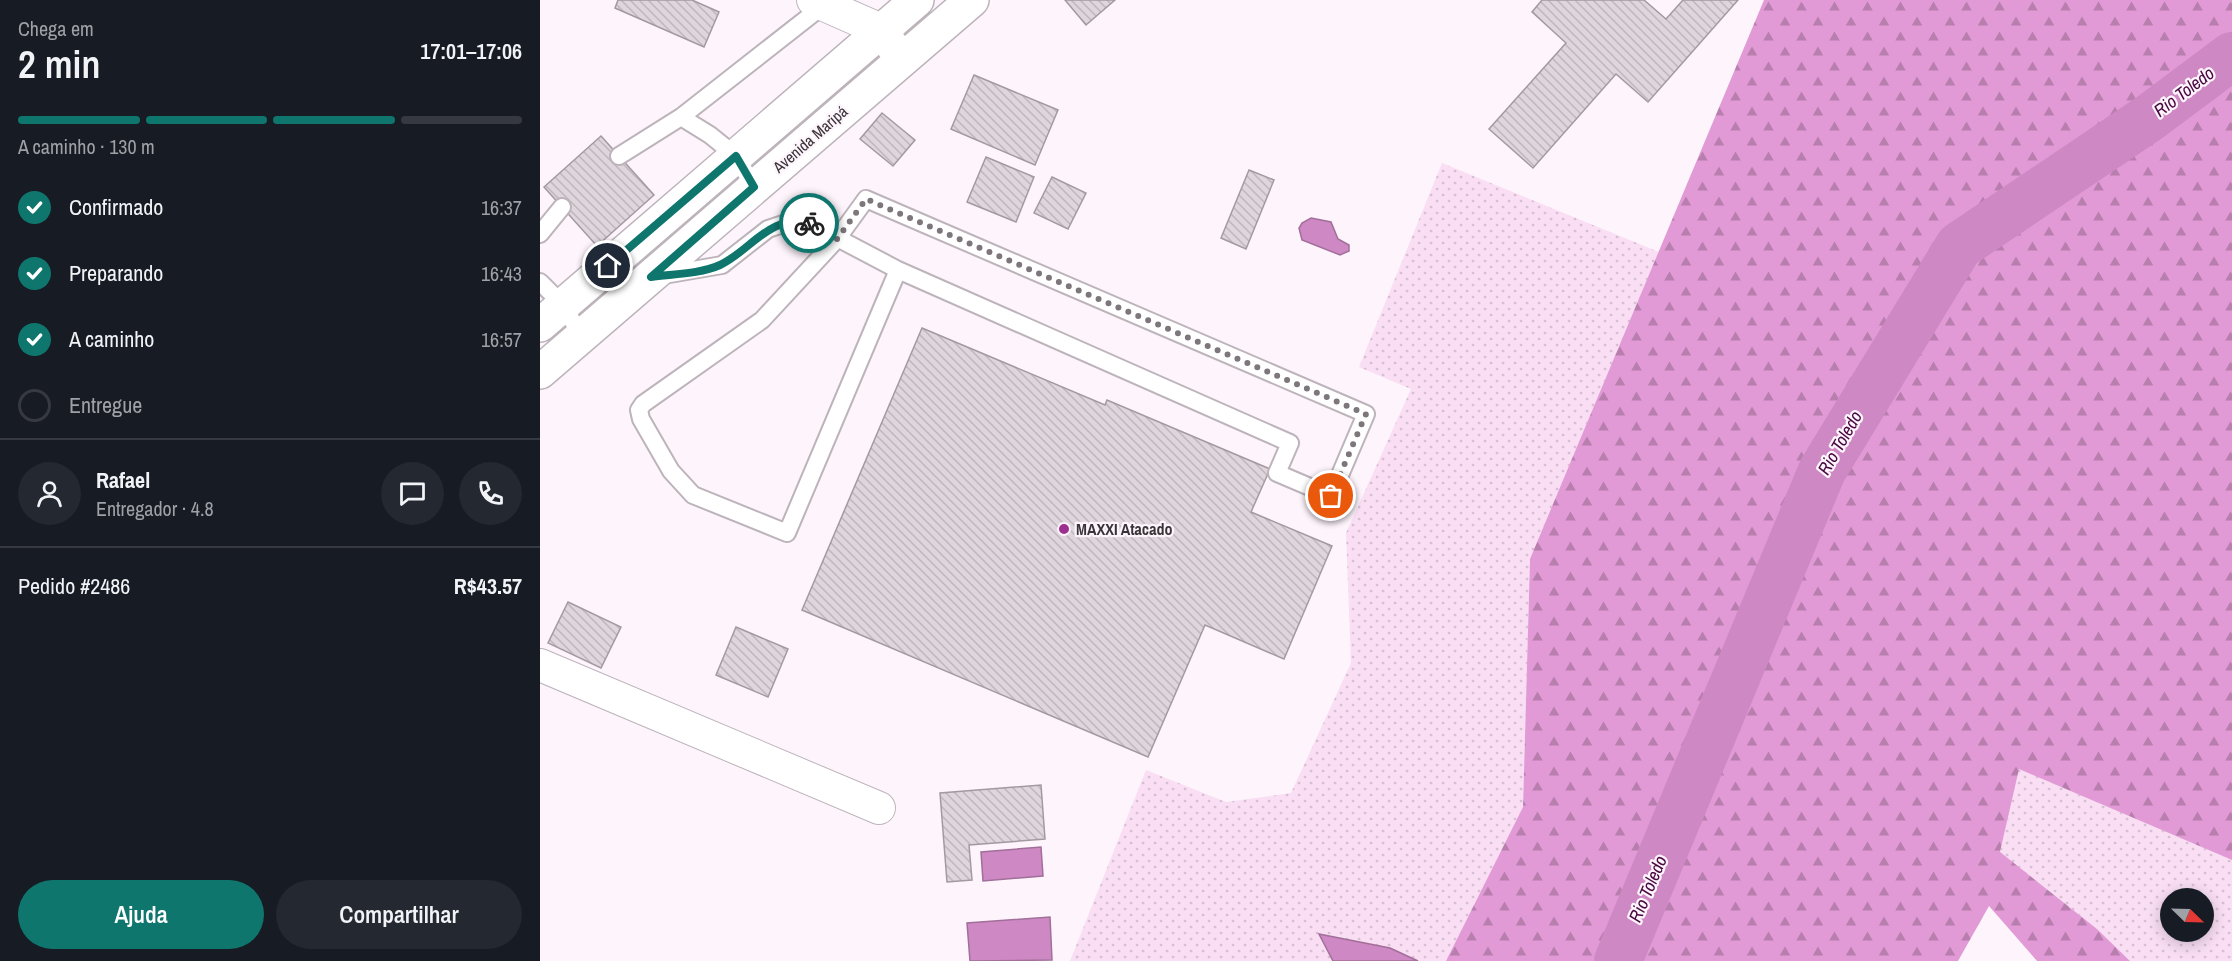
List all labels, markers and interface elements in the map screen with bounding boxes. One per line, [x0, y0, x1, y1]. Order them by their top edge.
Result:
text: Chega em [18, 15, 94, 42]
text: 17:01–17:06 [420, 36, 522, 66]
text: 2 min [18, 38, 100, 90]
water label: Rio Toledo [2148, 61, 2219, 123]
street label: Avenida Maripá [767, 100, 853, 178]
text: A caminho · 130 m [18, 133, 155, 160]
icon: check [18, 191, 51, 224]
text: Confirmado [69, 192, 163, 222]
courier [779, 193, 839, 253]
text: 16:37 [481, 194, 522, 221]
icon: bike [793, 207, 826, 240]
pin [582, 240, 633, 291]
icon: home [591, 249, 624, 282]
icon: check [18, 257, 51, 290]
text: Preparando [69, 258, 163, 288]
text: 16:43 [481, 260, 522, 287]
icon: check [18, 323, 51, 356]
text: A caminho [69, 324, 154, 354]
text: 16:57 [481, 326, 522, 353]
text: Entregue [69, 390, 142, 420]
water label: Rio Toledo [1811, 406, 1868, 479]
button: person [18, 462, 81, 525]
button: chat [381, 462, 444, 525]
button: phone [459, 462, 522, 525]
text: Rafael [96, 465, 150, 495]
pin [1305, 470, 1356, 521]
icon: bag [1314, 479, 1347, 512]
text: Entregador · 4.8 [96, 495, 214, 522]
place label: MAXXI Atacado [1076, 518, 1172, 540]
marker: MAXXI Atacado [1057, 522, 1071, 536]
text: Pedido #2486 [18, 571, 130, 601]
text: R$43.57 [454, 571, 522, 601]
water label: Rio Toledo [1622, 852, 1673, 926]
button: Ajuda [18, 880, 264, 949]
button: Compartilhar [276, 880, 522, 949]
north arrow [2160, 888, 2214, 942]
map controls [2160, 888, 2214, 942]

